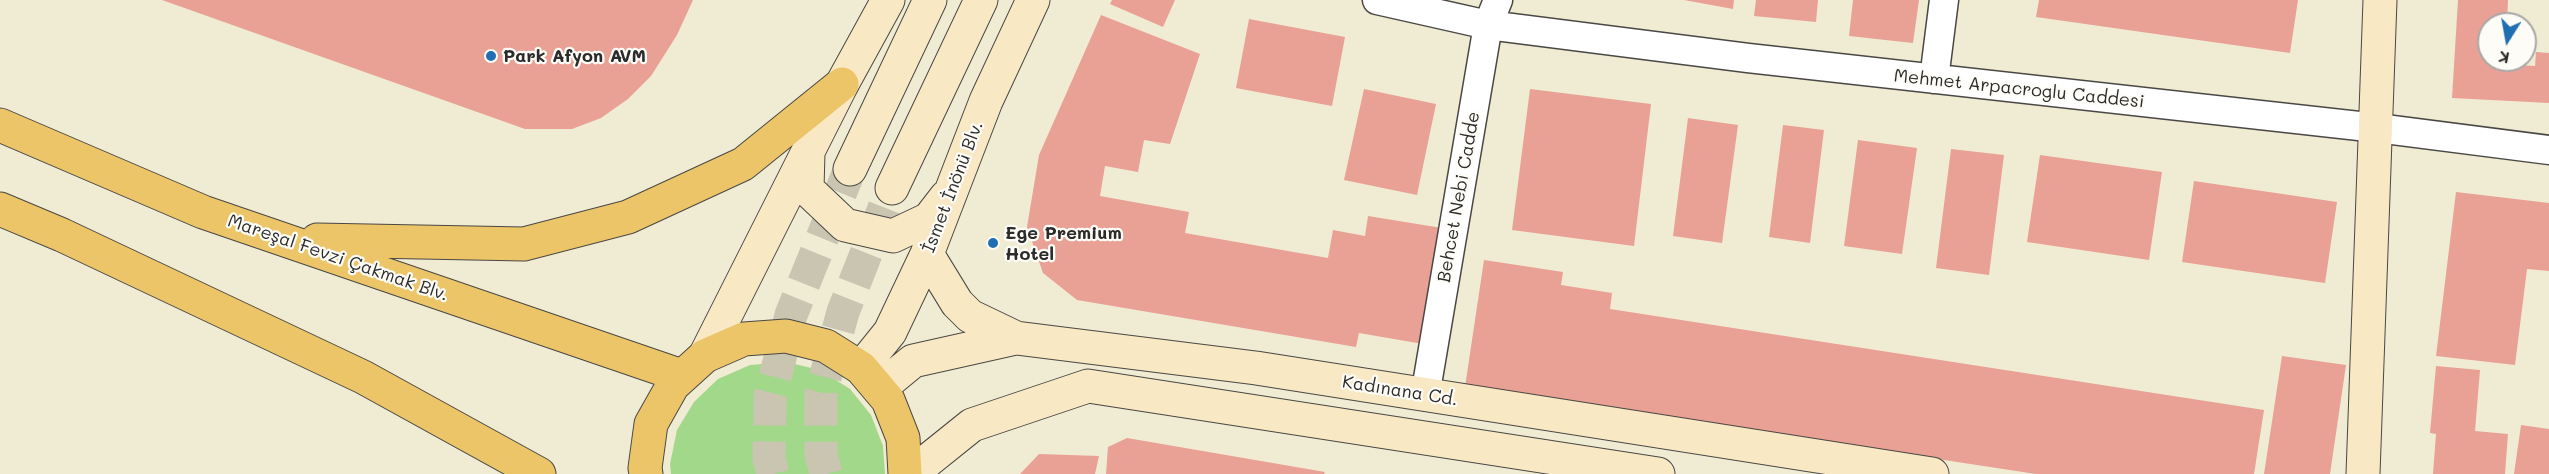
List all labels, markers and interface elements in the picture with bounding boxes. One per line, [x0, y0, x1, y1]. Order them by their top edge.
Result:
north arrow [2477, 12, 2537, 72]
place label: Park Afyon AVM [503, 45, 646, 67]
text: K [2497, 47, 2511, 70]
marker: Park Afyon AVM [484, 49, 498, 63]
street label: Mehmet Arpacroglu Caddesi [1893, 65, 2145, 113]
street label: Behcet Nebi Cadde [1433, 110, 1485, 284]
street label: İsmet İnönü Blv. [918, 118, 988, 256]
street label: Mareşal Fevzi Çakmak Blv. [225, 210, 451, 306]
place label: Ege Premium Hotel [1005, 222, 1122, 264]
marker: Ege Premium Hotel [986, 236, 1000, 250]
street label: Kadınana Cd. [1341, 371, 1459, 411]

